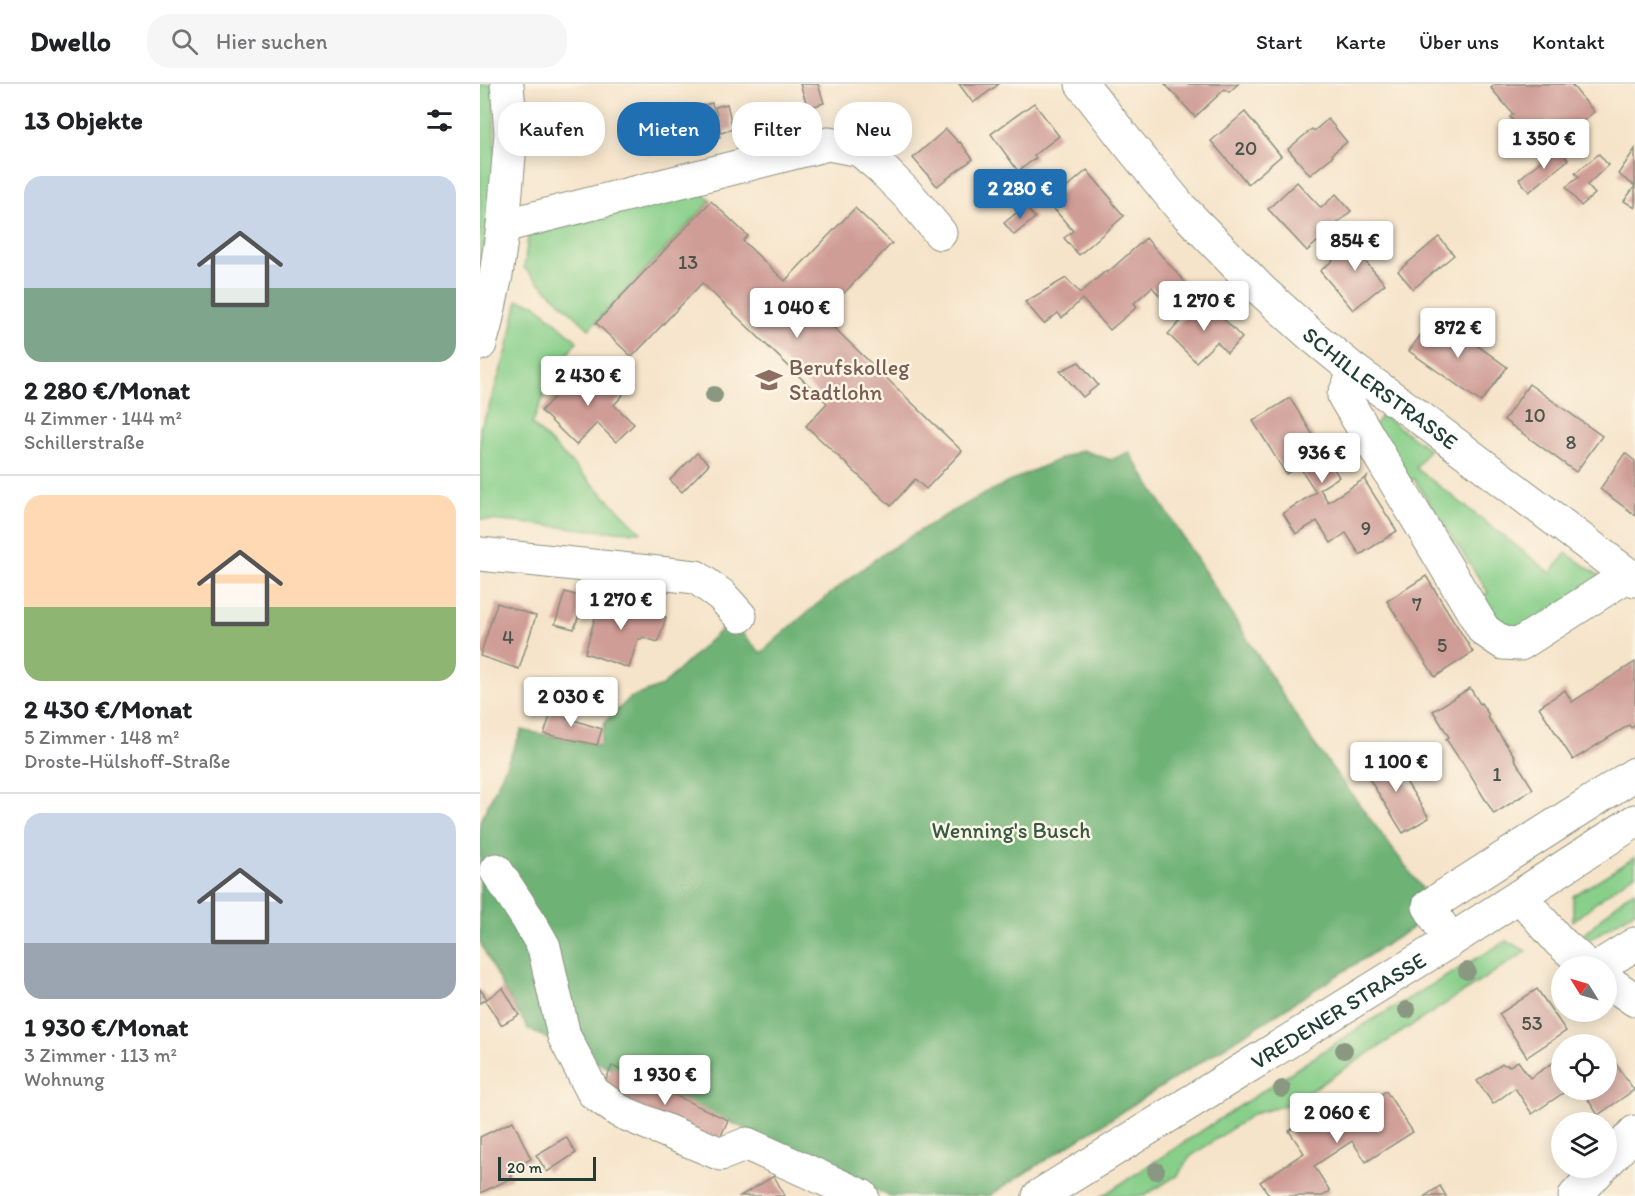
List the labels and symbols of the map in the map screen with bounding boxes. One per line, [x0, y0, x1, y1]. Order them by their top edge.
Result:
pin: 1 350 € [1489, 119, 1599, 170]
house number: 20 [1235, 136, 1257, 160]
pin: 2 280 € [965, 169, 1075, 220]
pin: 854 € [1313, 221, 1397, 272]
house number: 13 [678, 250, 698, 274]
pin: 1 270 € [1149, 281, 1259, 332]
pin: 1 040 € [742, 288, 852, 339]
pin: 872 € [1416, 308, 1500, 359]
street label: SCHILLERSTRASSE [1297, 321, 1463, 456]
place label: Berufskolleg Stadtlohn [789, 354, 910, 406]
pin: 2 430 € [533, 356, 643, 407]
school or university icon: Berufskolleg Stadtlohn [754, 365, 784, 395]
house number: 10 [1524, 403, 1546, 427]
house number: 8 [1566, 430, 1577, 454]
pin: 936 € [1280, 433, 1364, 484]
house number: 9 [1361, 516, 1371, 540]
pin: 1 270 € [566, 580, 676, 631]
house number: 7 [1412, 592, 1422, 616]
house number: 4 [502, 625, 514, 649]
house number: 5 [1437, 633, 1447, 657]
pin: 2 030 € [516, 677, 626, 728]
pin: 1 100 € [1341, 742, 1451, 793]
house number: 1 [1492, 762, 1502, 786]
park label: Wenning's Busch [932, 817, 1090, 844]
street label: VREDENER STRASSE [1246, 946, 1431, 1075]
north arrow [1551, 956, 1617, 1022]
house number: 53 [1521, 1011, 1543, 1035]
pin: 1 930 € [610, 1055, 720, 1106]
pin: 2 060 € [1282, 1093, 1392, 1144]
scale bar [498, 1154, 596, 1182]

